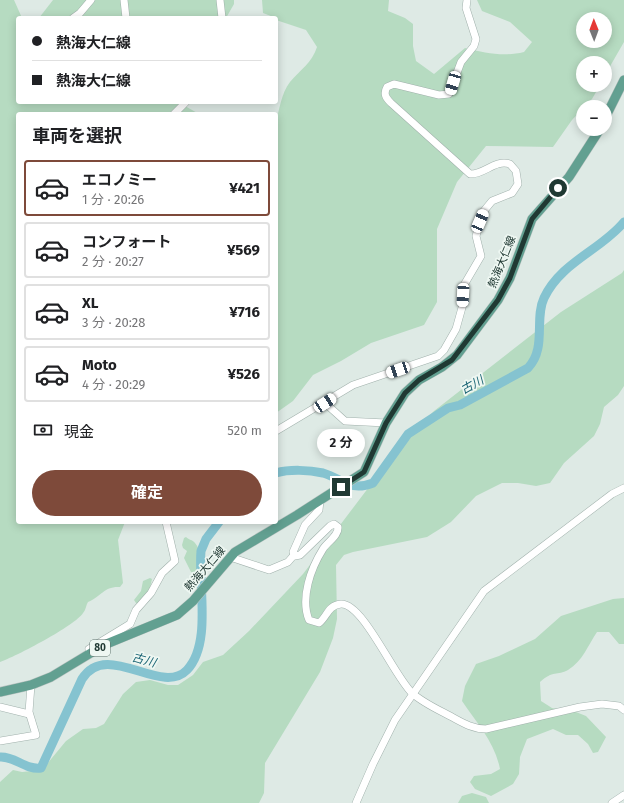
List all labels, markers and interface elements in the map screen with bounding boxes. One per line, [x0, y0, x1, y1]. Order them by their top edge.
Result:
north arrow [576, 12, 612, 48]
map controls [576, 12, 612, 136]
text: 熱海大仁線 [56, 34, 131, 52]
button: + [576, 56, 612, 92]
car [444, 70, 462, 96]
text: 熱海大仁線 [56, 72, 131, 90]
button: − [576, 100, 612, 136]
text: 車両を選択 [32, 125, 122, 147]
icon: car [34, 170, 70, 206]
text: エコノミー [82, 171, 157, 189]
text: ¥421 [229, 179, 260, 197]
route start [549, 179, 567, 197]
text: 1 分 · 20:26 [82, 192, 144, 207]
car [470, 208, 490, 234]
icon: car [34, 232, 70, 268]
text: コンフォート [82, 233, 172, 251]
street label: 熱海大仁線 [486, 234, 518, 290]
text: ¥569 [227, 241, 260, 259]
text: 2 分 · 20:27 [82, 254, 144, 269]
car [456, 283, 470, 307]
icon: car [34, 294, 70, 330]
text: XL [82, 294, 98, 312]
text: ¥716 [229, 303, 260, 321]
text: 3 分 · 20:28 [82, 315, 145, 330]
icon: car [34, 356, 70, 392]
text: Moto [82, 356, 117, 374]
car [385, 360, 411, 380]
text: ¥526 [228, 365, 260, 383]
water label: 古川 [458, 372, 488, 397]
text: 4 分 · 20:29 [82, 377, 145, 392]
car [312, 391, 338, 415]
icon: cash [32, 419, 54, 441]
text: 現金 [64, 423, 94, 441]
text: 520 m [227, 423, 262, 438]
callout: 2 分 [317, 429, 365, 457]
text: 2 分 [330, 435, 352, 450]
button: 確定 [32, 470, 262, 516]
route end [332, 478, 350, 496]
street label: 熱海大仁線 [182, 544, 228, 594]
road number: 80 [90, 640, 110, 656]
water label: 古川 [131, 650, 159, 671]

